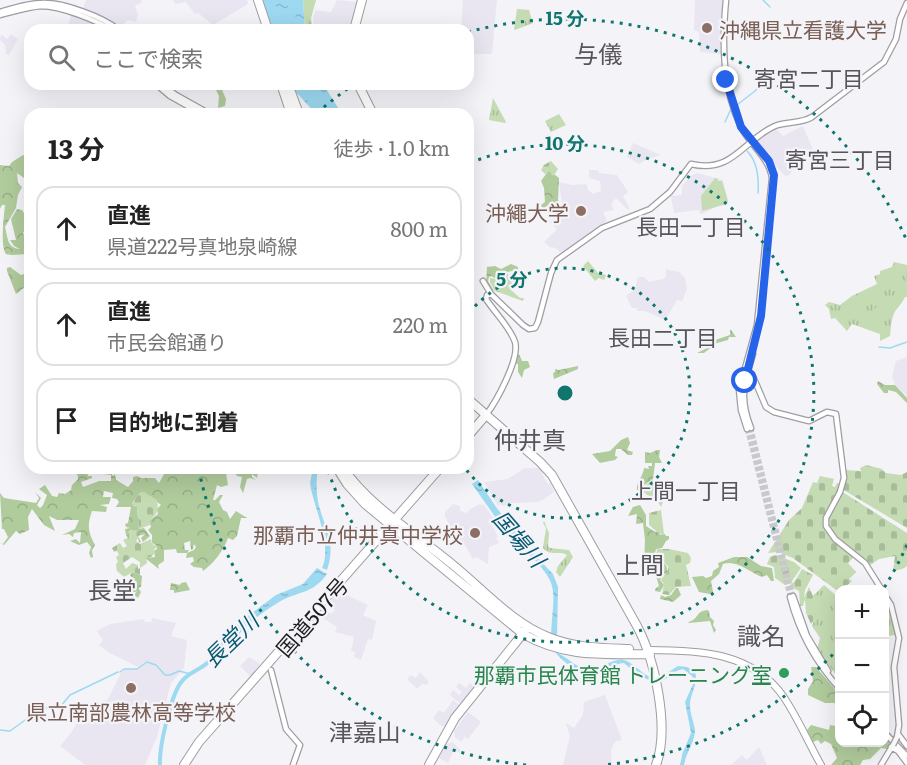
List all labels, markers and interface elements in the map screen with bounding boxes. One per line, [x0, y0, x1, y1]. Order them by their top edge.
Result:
text: 15 分 [546, 4, 584, 31]
place label: 沖縄県立看護大学 [719, 13, 887, 44]
marker: 沖縄県立看護大学 [700, 21, 714, 35]
search box [24, 24, 474, 90]
district label: 与儀 [574, 35, 622, 70]
icon: search [45, 41, 78, 74]
text: ここで検索 [93, 41, 203, 74]
district label: 寄宮二丁目 [754, 61, 864, 94]
route end [712, 66, 738, 92]
text: 13 分 [48, 128, 104, 167]
text: 10 分 [545, 129, 585, 156]
text: 徒歩 · 1.0 km [334, 132, 450, 162]
district label: 寄宮三丁目 [785, 142, 895, 175]
place label: 沖繩大学 [485, 196, 569, 227]
text: 直進 [107, 197, 151, 230]
marker: 沖繩大学 [574, 204, 588, 218]
district label: 長田一丁目 [636, 209, 746, 242]
icon: ahead [50, 212, 83, 245]
text: 800 m [390, 213, 448, 243]
text: 県道222号真地泉崎線 [107, 230, 297, 260]
text: 5 分 [496, 265, 528, 292]
text: 直進 [107, 293, 151, 326]
icon: ahead [50, 308, 83, 341]
text: 220 m [393, 309, 448, 339]
district label: 長田二丁目 [608, 320, 718, 353]
text: 市民会館通り [107, 326, 227, 356]
route start [731, 367, 757, 393]
centre of rings [555, 383, 575, 403]
icon: arrive [50, 404, 83, 437]
text: 目的地に到着 [107, 404, 239, 437]
district label: 仲井真 [494, 421, 566, 456]
district label: 上間一丁目 [631, 473, 741, 506]
water label: 国場川 [486, 502, 555, 575]
place label: 那覇市立仲井真中学校 [253, 518, 463, 549]
marker: 那覇市立仲井真中学校 [468, 526, 482, 540]
district label: 上間 [616, 546, 664, 581]
street label: 国道507号 [268, 569, 354, 663]
district label: 長堂 [88, 571, 136, 606]
map controls [835, 585, 889, 747]
button: + [835, 585, 889, 639]
water label: 長堂川 [195, 603, 267, 674]
district label: 識名 [737, 617, 785, 652]
button: − [835, 639, 889, 693]
place label: 那覇市民体育館 トレーニング室 [474, 658, 772, 689]
marker: 那覇市民体育館 トレーニング室 [777, 666, 791, 680]
marker: 県立南部農林高等学校 [124, 681, 138, 695]
button: locate [835, 693, 889, 747]
place label: 県立南部農林高等学校 [26, 695, 236, 726]
district label: 津嘉山 [329, 713, 401, 748]

